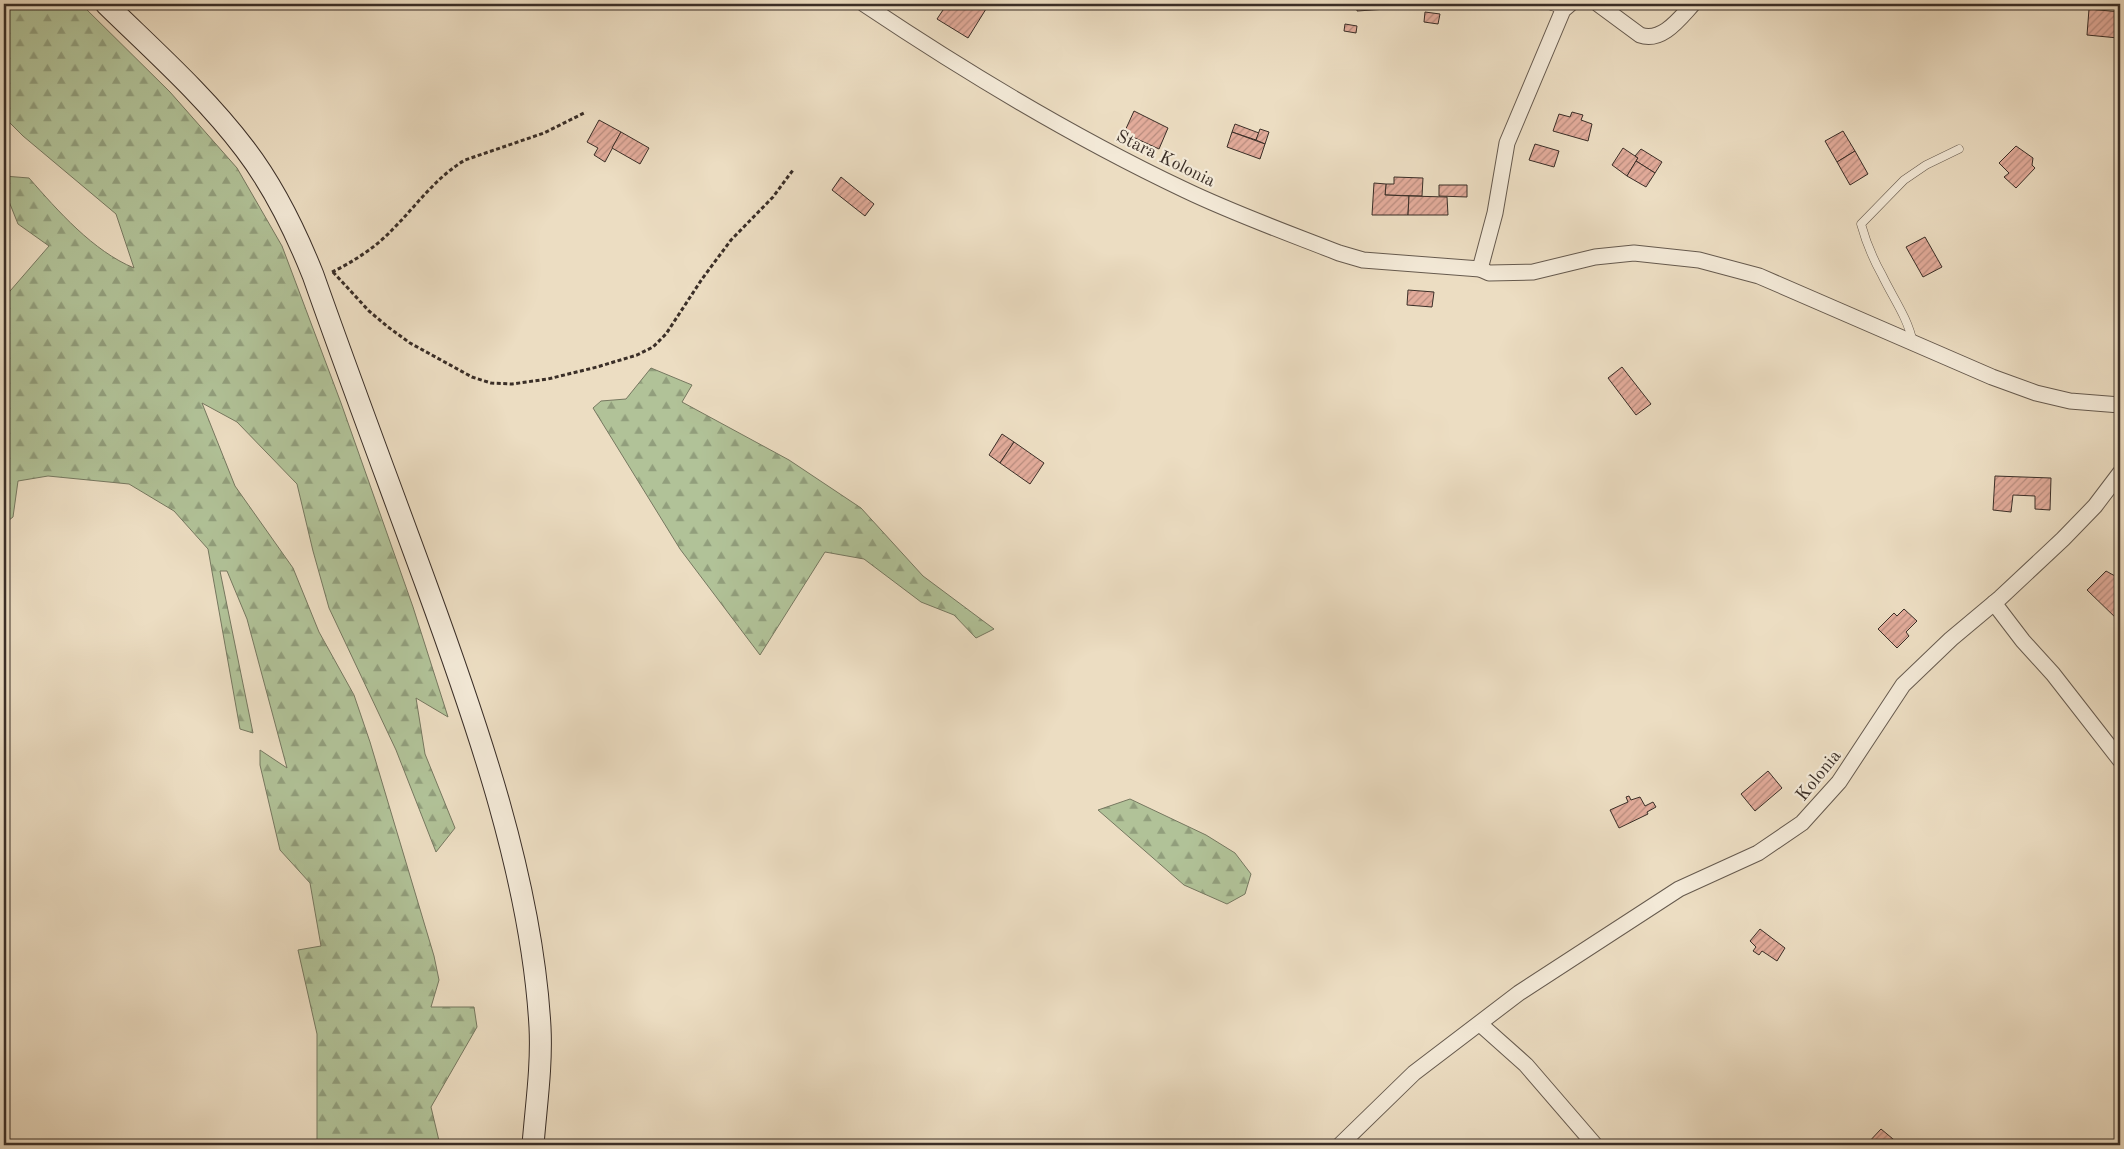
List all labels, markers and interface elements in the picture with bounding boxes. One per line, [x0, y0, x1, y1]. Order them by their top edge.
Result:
street label: Stara Kolonia [1113, 127, 1218, 191]
street label: Kolonia [1793, 747, 1845, 805]

